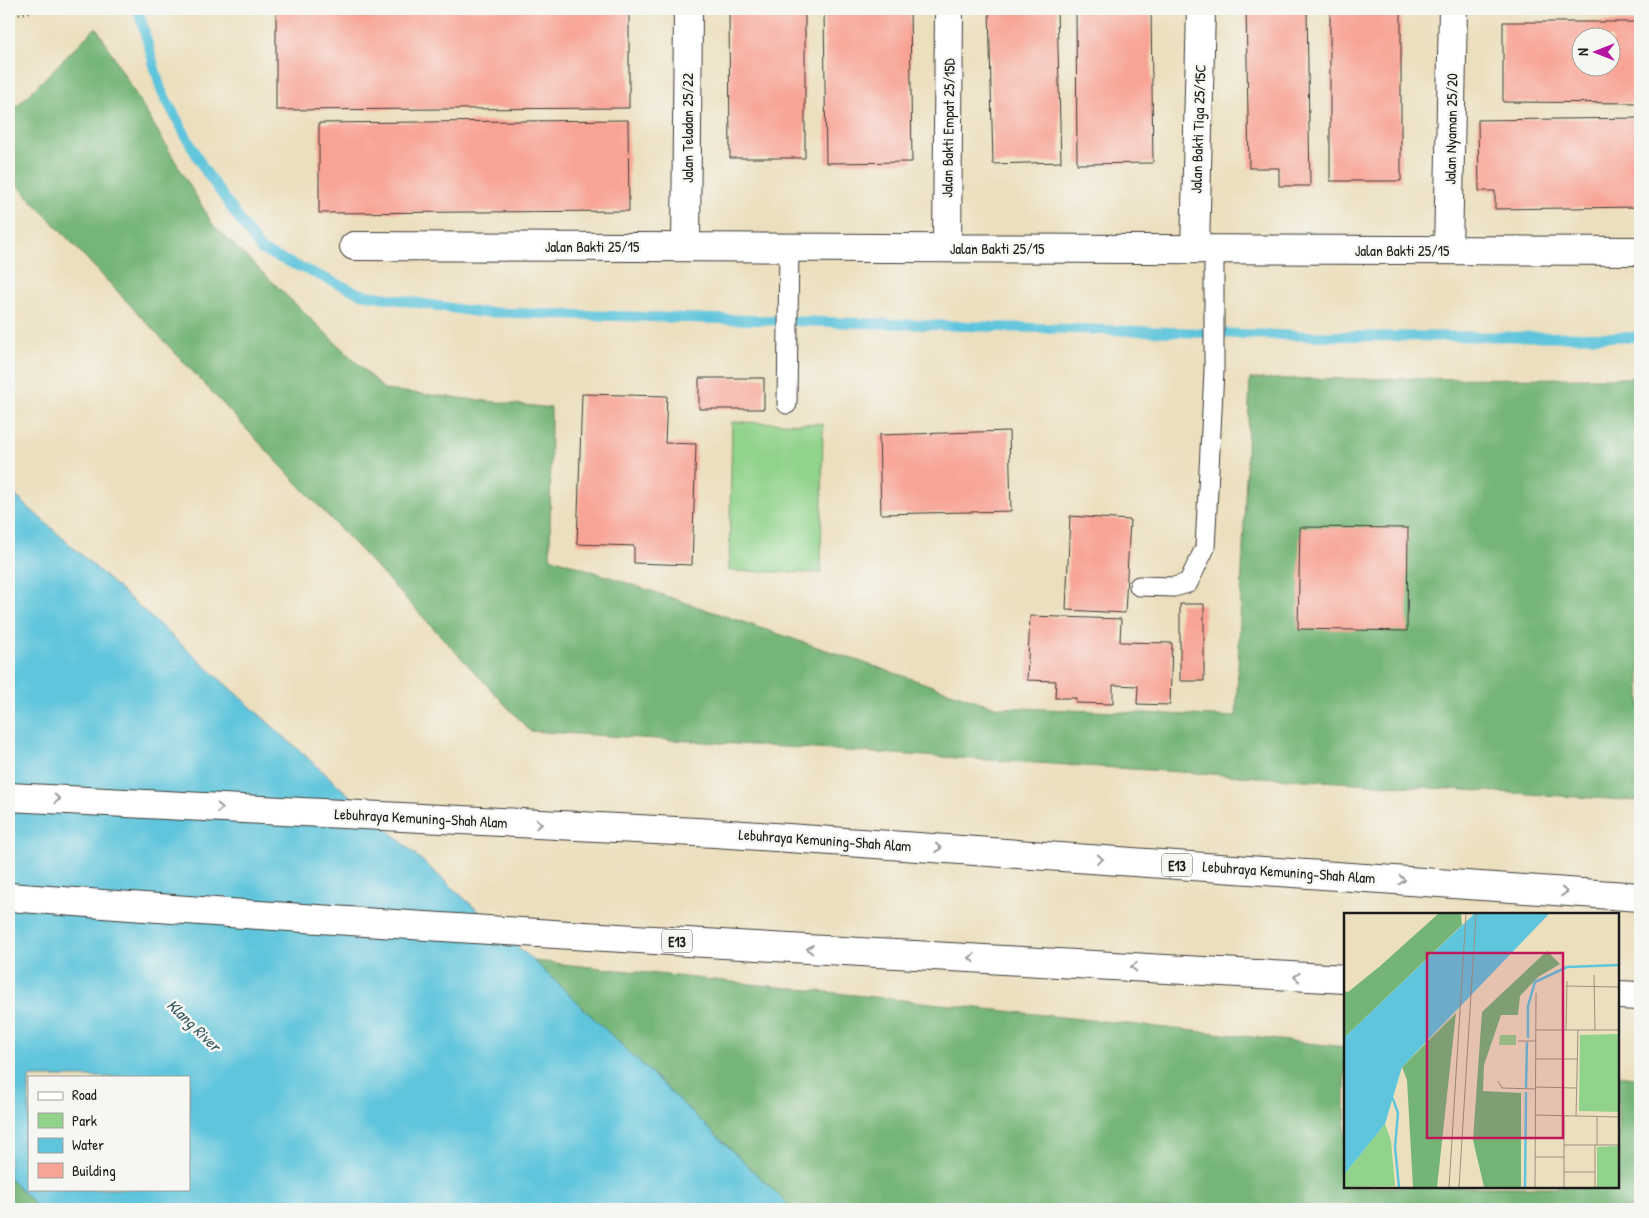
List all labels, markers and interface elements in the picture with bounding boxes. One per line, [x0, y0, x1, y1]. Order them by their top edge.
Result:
north arrow [1572, 28, 1622, 78]
text: N [1573, 48, 1592, 56]
street label: Jalan Bakti Empat 25/15D [936, 57, 960, 198]
street label: Jalan Bakti Tiga 25/15C [1185, 64, 1211, 194]
street label: Jalan Teladan 25/22 [677, 73, 698, 183]
street label: Jalan Nyaman 25/20 [1440, 73, 1462, 185]
street label: Jalan Bakti 25/15 [545, 236, 640, 257]
street label: Jalan Bakti 25/15 [950, 238, 1045, 259]
street label: Jalan Bakti 25/15 [1355, 240, 1450, 261]
one-way arrow [54, 794, 62, 805]
one-way arrow [216, 802, 224, 813]
street label: Lebuhraya Kemuning-Shah Alam [334, 803, 508, 833]
one-way arrow [536, 818, 544, 829]
street label: Lebuhraya Kemuning-Shah Alam [738, 823, 912, 857]
one-way arrow [934, 842, 942, 853]
one-way arrow [1096, 854, 1104, 865]
road number: E13 [1162, 854, 1192, 876]
street label: Lebuhraya Kemuning-Shah Alam [1202, 855, 1376, 889]
one-way arrow [1398, 875, 1406, 886]
one-way arrow [1560, 886, 1568, 897]
inset map [1344, 913, 1619, 1188]
road number: E13 [662, 929, 692, 952]
one-way arrow [806, 944, 814, 955]
one-way arrow [968, 953, 976, 964]
one-way arrow [1130, 962, 1138, 973]
one-way arrow [1292, 971, 1300, 982]
water label: Klang River [162, 994, 227, 1057]
legend [28, 1076, 190, 1190]
text: Road [72, 1084, 97, 1105]
text: Park [72, 1110, 97, 1131]
text: Water [72, 1134, 104, 1155]
text: Building [72, 1160, 116, 1181]

